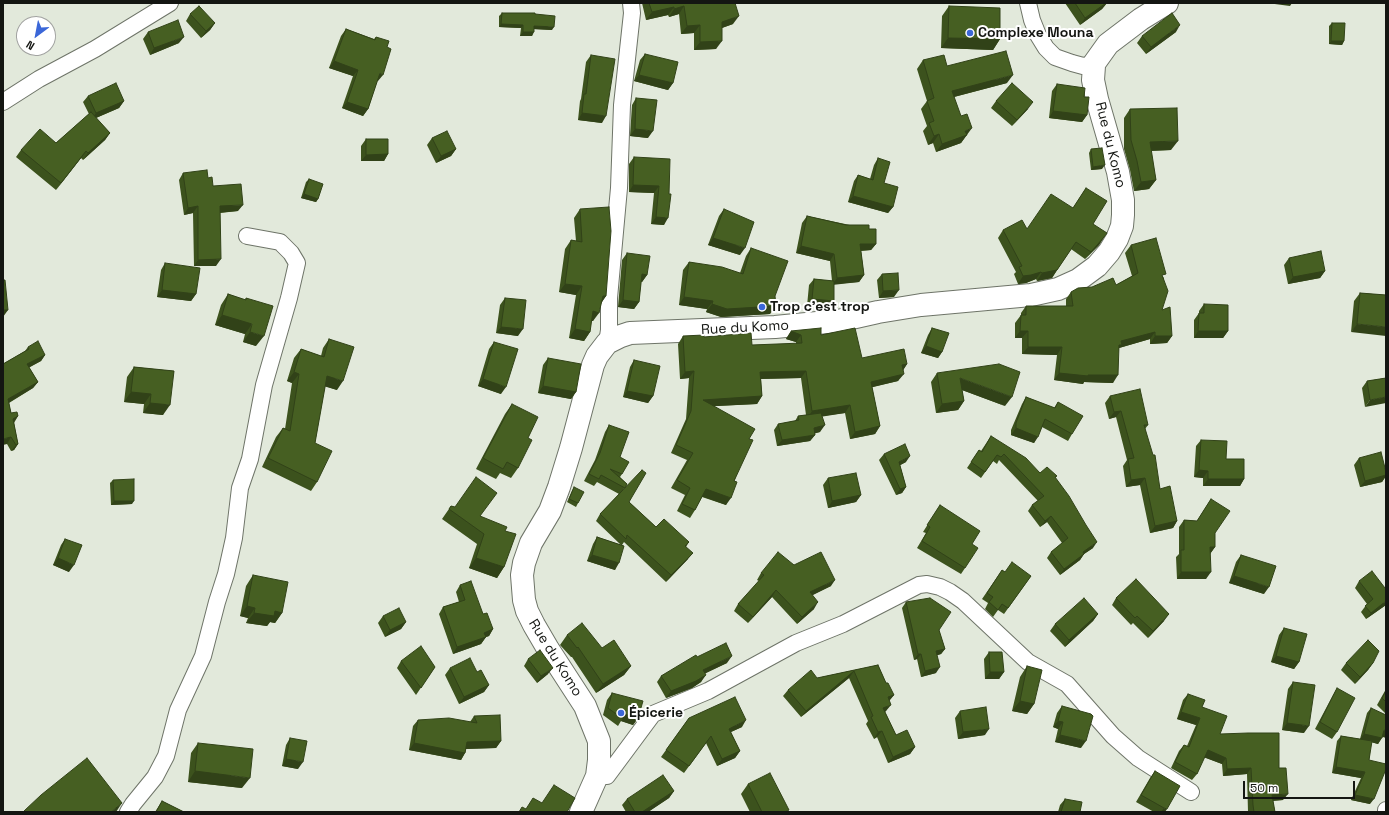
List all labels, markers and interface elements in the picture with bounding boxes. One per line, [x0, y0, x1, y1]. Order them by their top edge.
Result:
north arrow [16, 16, 56, 56]
place label: Complexe Mouna [978, 25, 1094, 41]
marker: Complexe Mouna [965, 28, 975, 38]
text: N [23, 37, 37, 53]
street label: Rue du Komo [1091, 100, 1129, 190]
place label: Trop c'est trop [770, 299, 870, 315]
marker: Trop c'est trop [757, 302, 767, 312]
street label: Rue du Komo [701, 317, 789, 339]
street label: Rue du Komo [525, 616, 585, 700]
place label: Épicerie [629, 705, 683, 721]
marker: Épicerie [616, 708, 626, 718]
scale bar [1245, 773, 1357, 799]
text: 50 m [1250, 780, 1278, 796]

